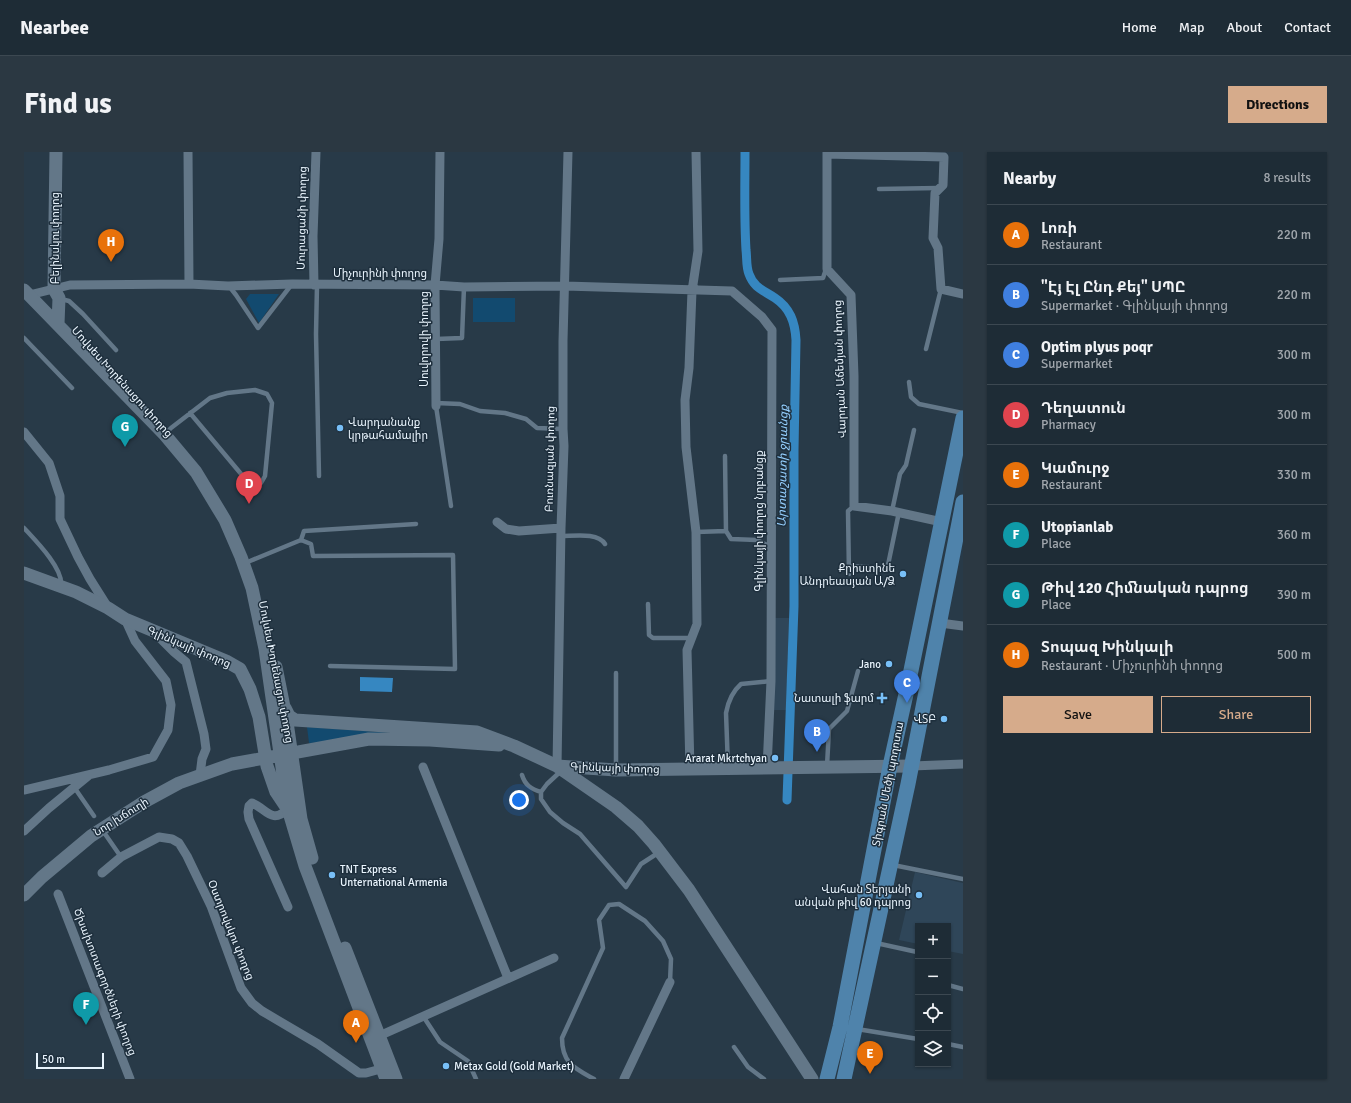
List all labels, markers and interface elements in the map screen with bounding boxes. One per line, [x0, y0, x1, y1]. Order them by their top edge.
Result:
text: Nearbee [20, 16, 89, 40]
text: Home [1122, 19, 1157, 36]
text: Map [1179, 19, 1204, 36]
text: About [1226, 19, 1262, 36]
text: Contact [1284, 19, 1331, 36]
button: Directions [1228, 86, 1327, 123]
text: Find us [24, 87, 112, 121]
street label: Մուրացանի փողոց [295, 166, 309, 270]
text: Nearby [1003, 168, 1056, 189]
text: 8 results [1263, 170, 1311, 186]
street label: Բելինսկու փողոց [49, 192, 62, 284]
text: Լոռի [1041, 219, 1077, 237]
text: A [1012, 227, 1020, 243]
text: 220 m [1277, 227, 1311, 243]
pin: H [98, 229, 124, 262]
text: Restaurant [1041, 237, 1102, 253]
street label: Միչուրինի փողոց [333, 267, 427, 280]
text: "Էյ Էլ Ընդ Քեյ" ՍՊԸ [1041, 278, 1186, 296]
text: B [1012, 287, 1020, 303]
text: 220 m [1277, 287, 1311, 303]
street label: Սուվորովի փողոց [418, 291, 431, 387]
text: Supermarket · Գլինկայի փողոց [1041, 298, 1228, 314]
street label: Վարդան Աճեմյան փողոց [831, 300, 849, 438]
street label: Մովսես Խորենացու փողոց [69, 324, 175, 440]
text: Optim plyus poqr [1041, 338, 1153, 356]
text: C [1012, 347, 1020, 363]
text: 300 m [1277, 347, 1311, 363]
text: Supermarket [1041, 356, 1113, 372]
text: Դեղատուն [1041, 399, 1126, 417]
water label: Արտաշատի ջրանցք [774, 404, 792, 527]
street label: Բուռնազյան փողոց [543, 406, 557, 512]
text: D [1012, 407, 1020, 423]
text: 300 m [1277, 407, 1311, 423]
pin: G [112, 414, 138, 447]
place label: Վարդանանք կրթահամալիր [348, 416, 428, 442]
text: Pharmacy [1041, 417, 1096, 433]
marker: Վարդանանք կրթահամալիր [335, 423, 345, 433]
street label: Գլինկայի փողոց նրբանցք [753, 450, 766, 592]
text: Կամուրջ [1041, 459, 1109, 477]
text: E [1012, 467, 1020, 483]
text: 330 m [1277, 467, 1311, 483]
pin: D [236, 471, 262, 504]
text: Restaurant [1041, 477, 1102, 493]
text: Utopianlab [1041, 518, 1113, 536]
text: F [1013, 527, 1019, 543]
text: 360 m [1277, 527, 1311, 543]
text: Place [1041, 536, 1071, 552]
place label: Քրիստինե Անդրեասյան Ա/Ձ [799, 562, 895, 588]
marker: Քրիստինե Անդրեասյան Ա/Ձ [898, 569, 908, 579]
text: Թիվ 120 Հիմնական դպրոց [1041, 579, 1249, 597]
text: G [1012, 587, 1020, 603]
text: 390 m [1277, 587, 1311, 603]
text: Place [1041, 597, 1071, 613]
street label: Մովսես Խորենացու փողոց [256, 600, 296, 744]
street label: Գլինկայի փողոց [145, 624, 233, 670]
text: Տոպազ Խինկալի [1041, 638, 1174, 656]
text: H [1012, 647, 1020, 663]
text: 500 m [1277, 647, 1311, 663]
place label: Jano [859, 658, 881, 671]
text: Restaurant · Միչուրինի փողոց [1041, 658, 1223, 674]
marker: Jano [884, 659, 894, 669]
pin: C [894, 670, 920, 703]
place label: Նատալի ֆարմ [794, 692, 874, 705]
marker: Նատալի ֆարմ [877, 693, 887, 703]
button: Save [1003, 696, 1153, 733]
button: Share [1161, 696, 1311, 733]
place label: ՎՏԲ [913, 713, 936, 726]
marker: ՎՏԲ [939, 714, 949, 724]
pin: B [804, 719, 830, 752]
street label: Տիգրան Մեծի պողոտա [870, 721, 906, 847]
place label: Ararat Mkrtchyan [685, 752, 767, 765]
marker: Ararat Mkrtchyan [770, 753, 780, 763]
street label: Գլինկայի փողոց [570, 760, 660, 776]
your location [509, 790, 529, 810]
street label: Նոր խճուղի [91, 795, 151, 839]
place label: TNT Express Unternational Armenia [340, 863, 448, 889]
marker: TNT Express Unternational Armenia [327, 870, 337, 880]
street label: Օստրովսկու փողոց [205, 878, 257, 982]
place label: Վահան Տերյանի անվան թիվ 60 դպրոց [794, 883, 911, 909]
marker: Վահան Տերյանի անվան թիվ 60 դպրոց [914, 890, 924, 900]
street label: Ծխախոտագործների փողոց [71, 907, 139, 1057]
map controls [915, 923, 951, 1067]
button: + [915, 923, 951, 959]
button: − [915, 959, 951, 995]
pin: F [73, 992, 99, 1025]
button: locate [915, 995, 951, 1031]
pin: A [343, 1010, 369, 1043]
button: layers [915, 1031, 951, 1067]
pin: E [857, 1041, 883, 1074]
scale bar [36, 1051, 104, 1070]
text: 50 m [42, 1053, 65, 1066]
place label: Metax Gold (Gold Market) [454, 1060, 574, 1073]
marker: Metax Gold (Gold Market) [441, 1061, 451, 1071]

